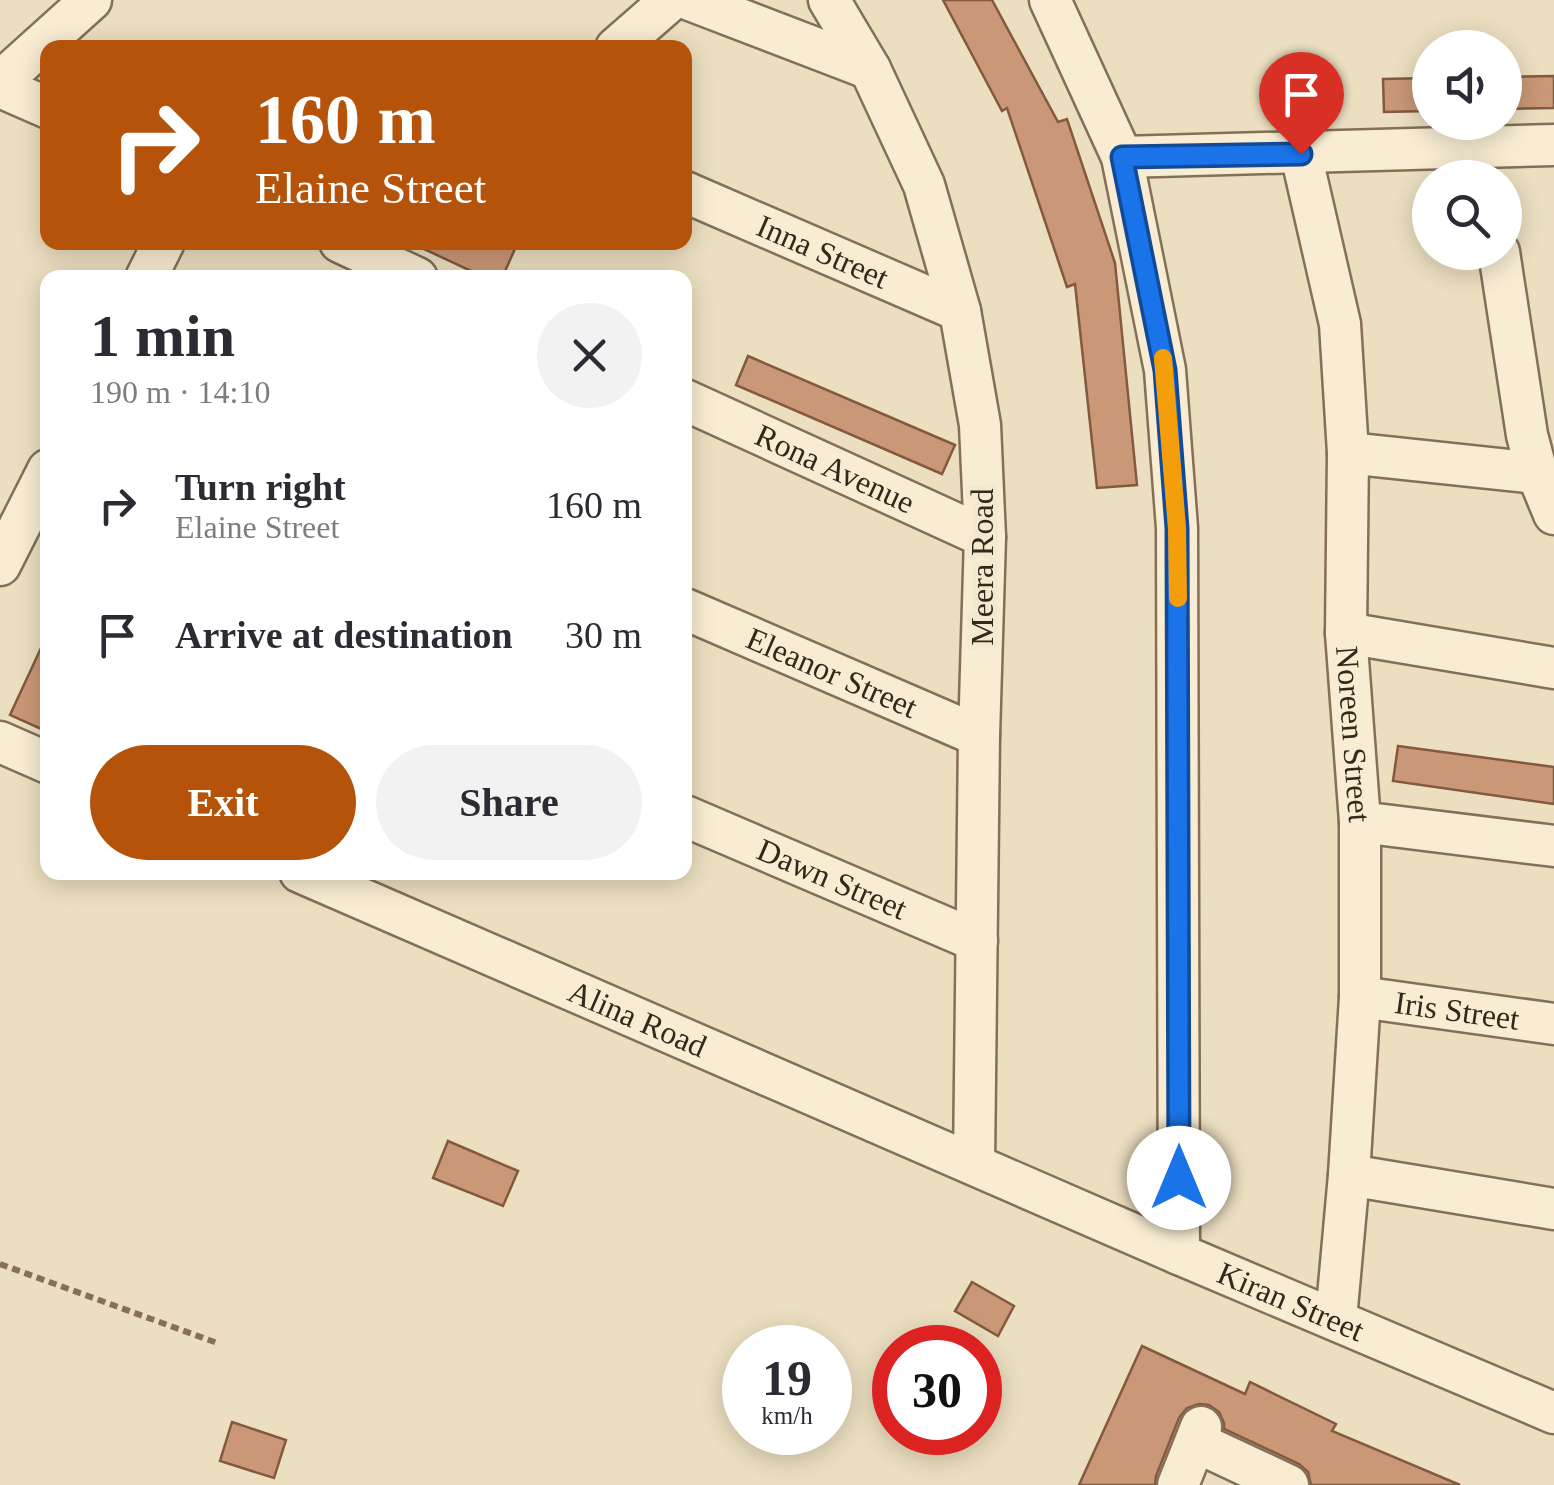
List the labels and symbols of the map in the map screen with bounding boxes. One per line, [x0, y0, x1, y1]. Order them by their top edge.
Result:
pin [1259, 52, 1344, 155]
street label: Inna Street [752, 207, 894, 296]
street label: Rona Avenue [750, 417, 920, 520]
street label: Meera Road [964, 488, 1000, 646]
street label: Eleanor Street [741, 620, 923, 725]
street label: Noreen Street [1329, 645, 1378, 824]
street label: Dawn Street [752, 831, 912, 927]
street label: Alina Road [563, 973, 712, 1064]
street label: Iris Street [1393, 984, 1522, 1037]
position arrow [1127, 1126, 1231, 1230]
street label: Kiran Street [1212, 1255, 1370, 1348]
speed limit sign: 30 [872, 1325, 1002, 1455]

